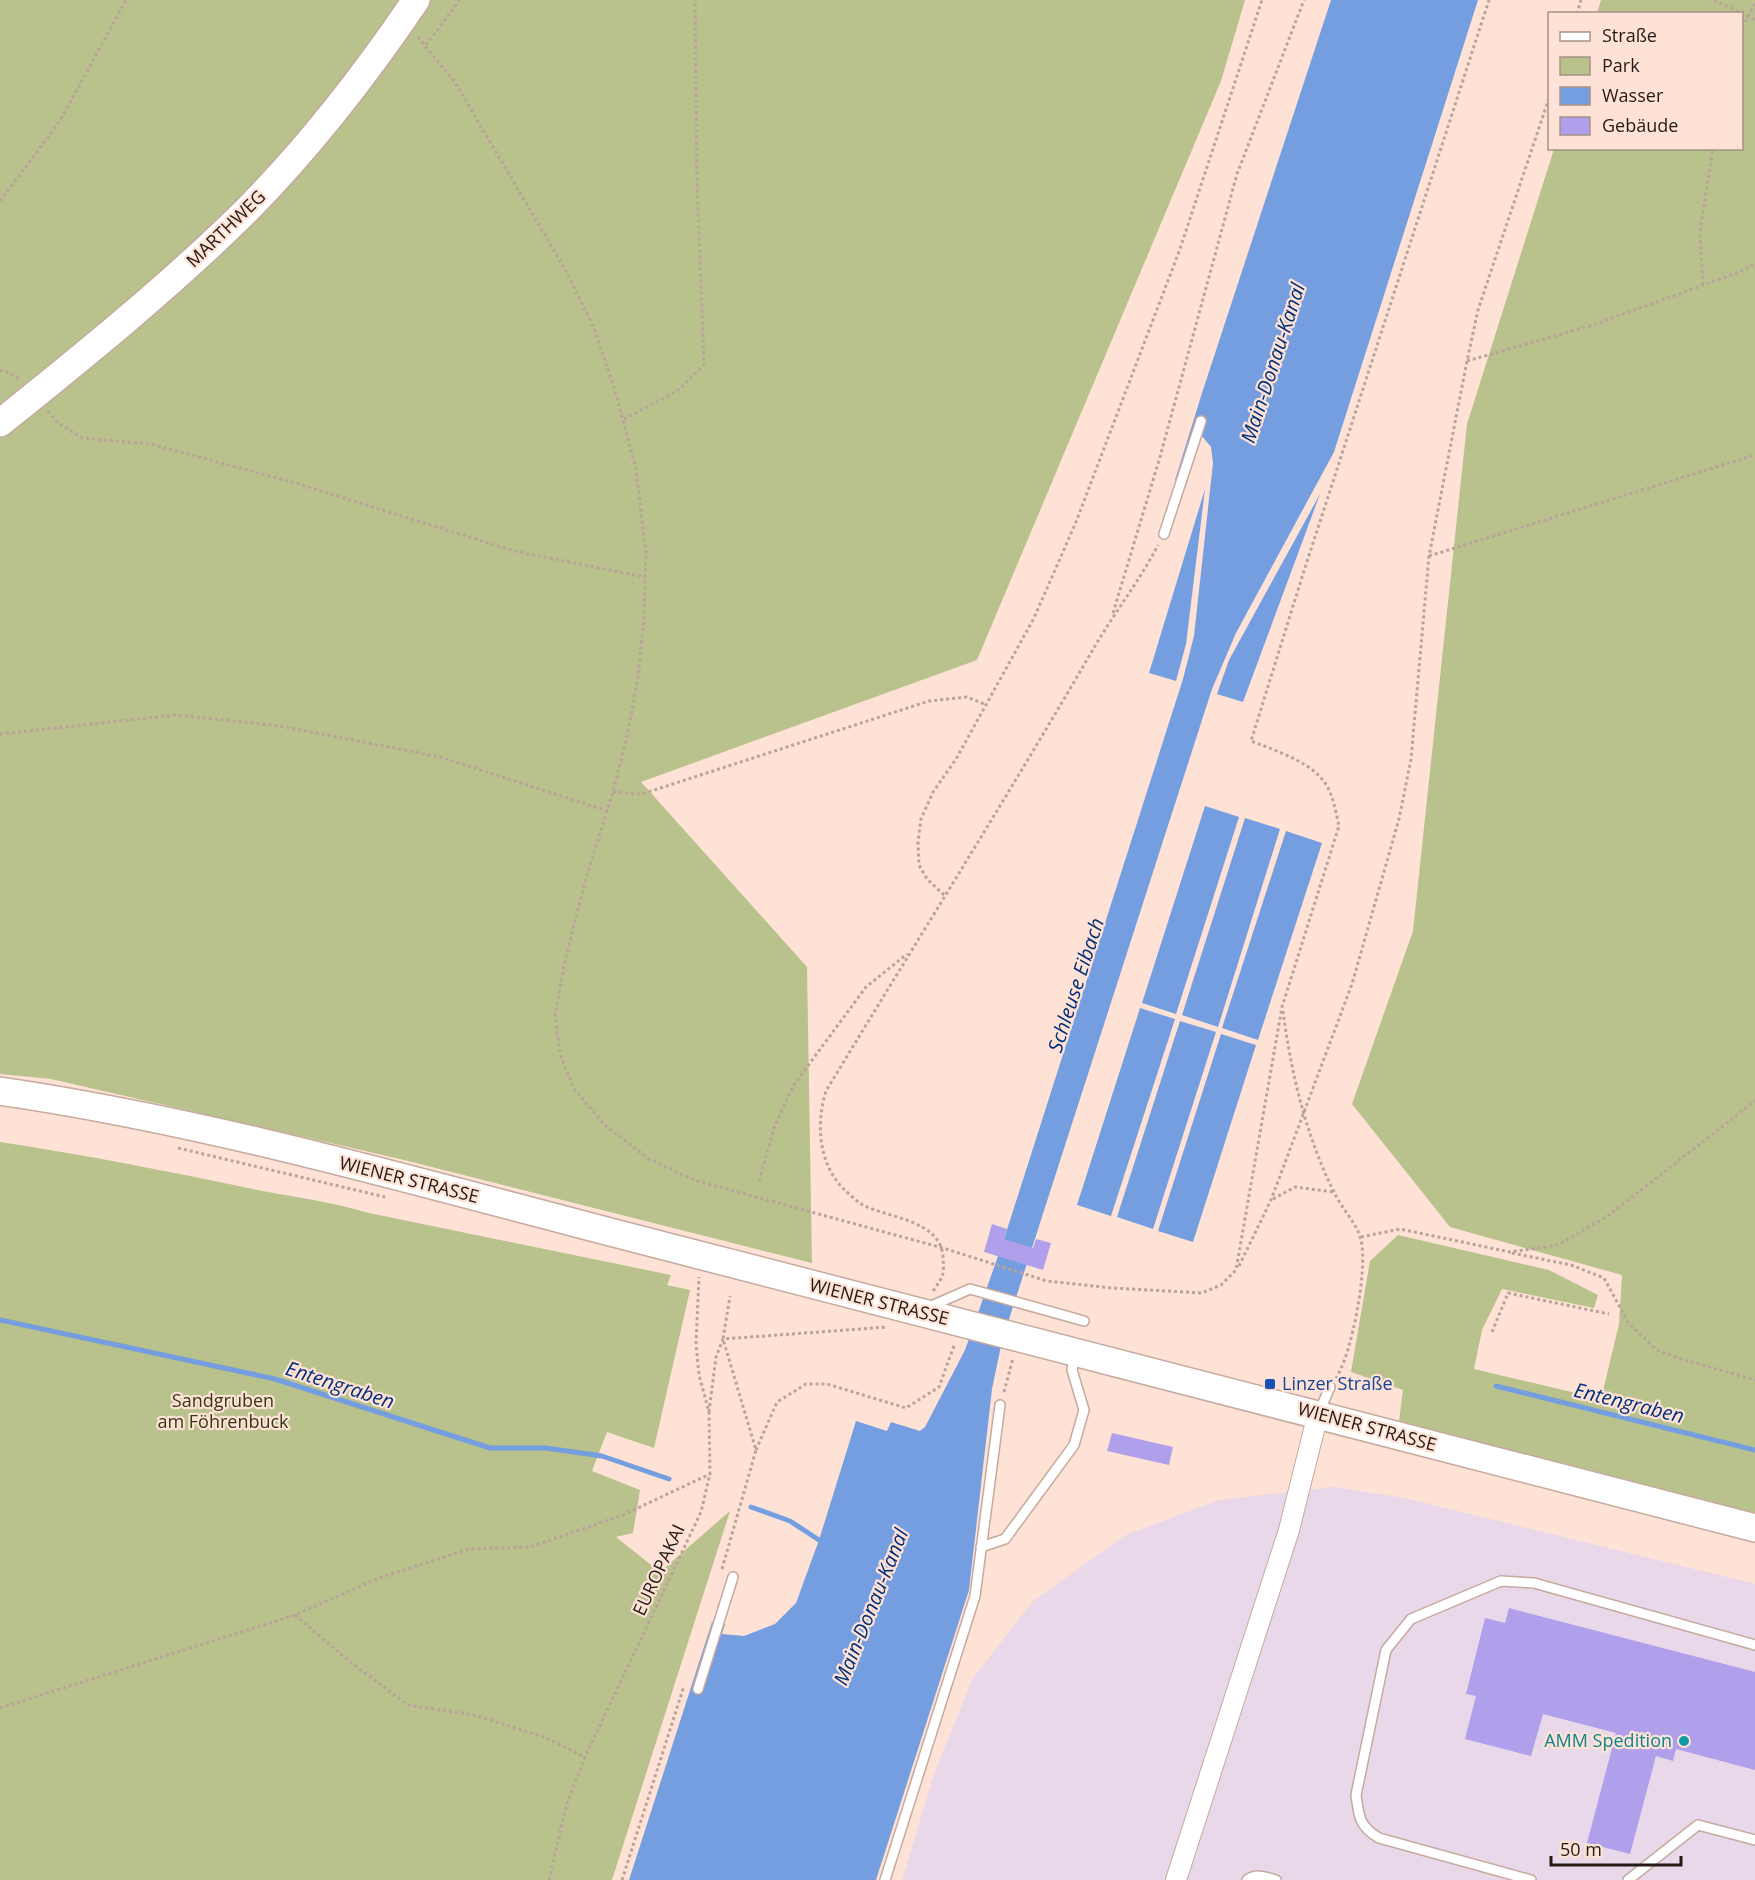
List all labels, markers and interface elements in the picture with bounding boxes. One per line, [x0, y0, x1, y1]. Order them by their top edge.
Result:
legend [1548, 12, 1743, 150]
text: Straße [1602, 23, 1657, 47]
text: Park [1602, 53, 1640, 77]
text: Wasser [1602, 83, 1664, 107]
text: Gebäude [1602, 113, 1678, 137]
street label: MARTHWEG [180, 184, 270, 272]
water label: Main-Donau-Kanal [1234, 279, 1311, 446]
water label: Schleuse Eibach [1041, 914, 1110, 1056]
street label: WIENER STRASSE [337, 1150, 482, 1208]
street label: WIENER STRASSE [807, 1272, 952, 1330]
water label: Entengraben [282, 1354, 398, 1415]
place label: Linzer Straße [1282, 1371, 1393, 1395]
water label: Entengraben [1571, 1376, 1687, 1429]
marker: Linzer Straße [1263, 1377, 1277, 1391]
park label: Sandgruben am Föhrenbuck [157, 1388, 289, 1433]
street label: WIENER STRASSE [1295, 1396, 1439, 1456]
street label: EUROPAKAI [627, 1520, 690, 1619]
water label: Main-Donau-Kanal [827, 1524, 915, 1689]
place label: AMM Spedition [1544, 1728, 1672, 1752]
marker: AMM Spedition [1677, 1734, 1691, 1748]
scale bar [1551, 1829, 1682, 1867]
text: 50 m [1560, 1837, 1602, 1861]

